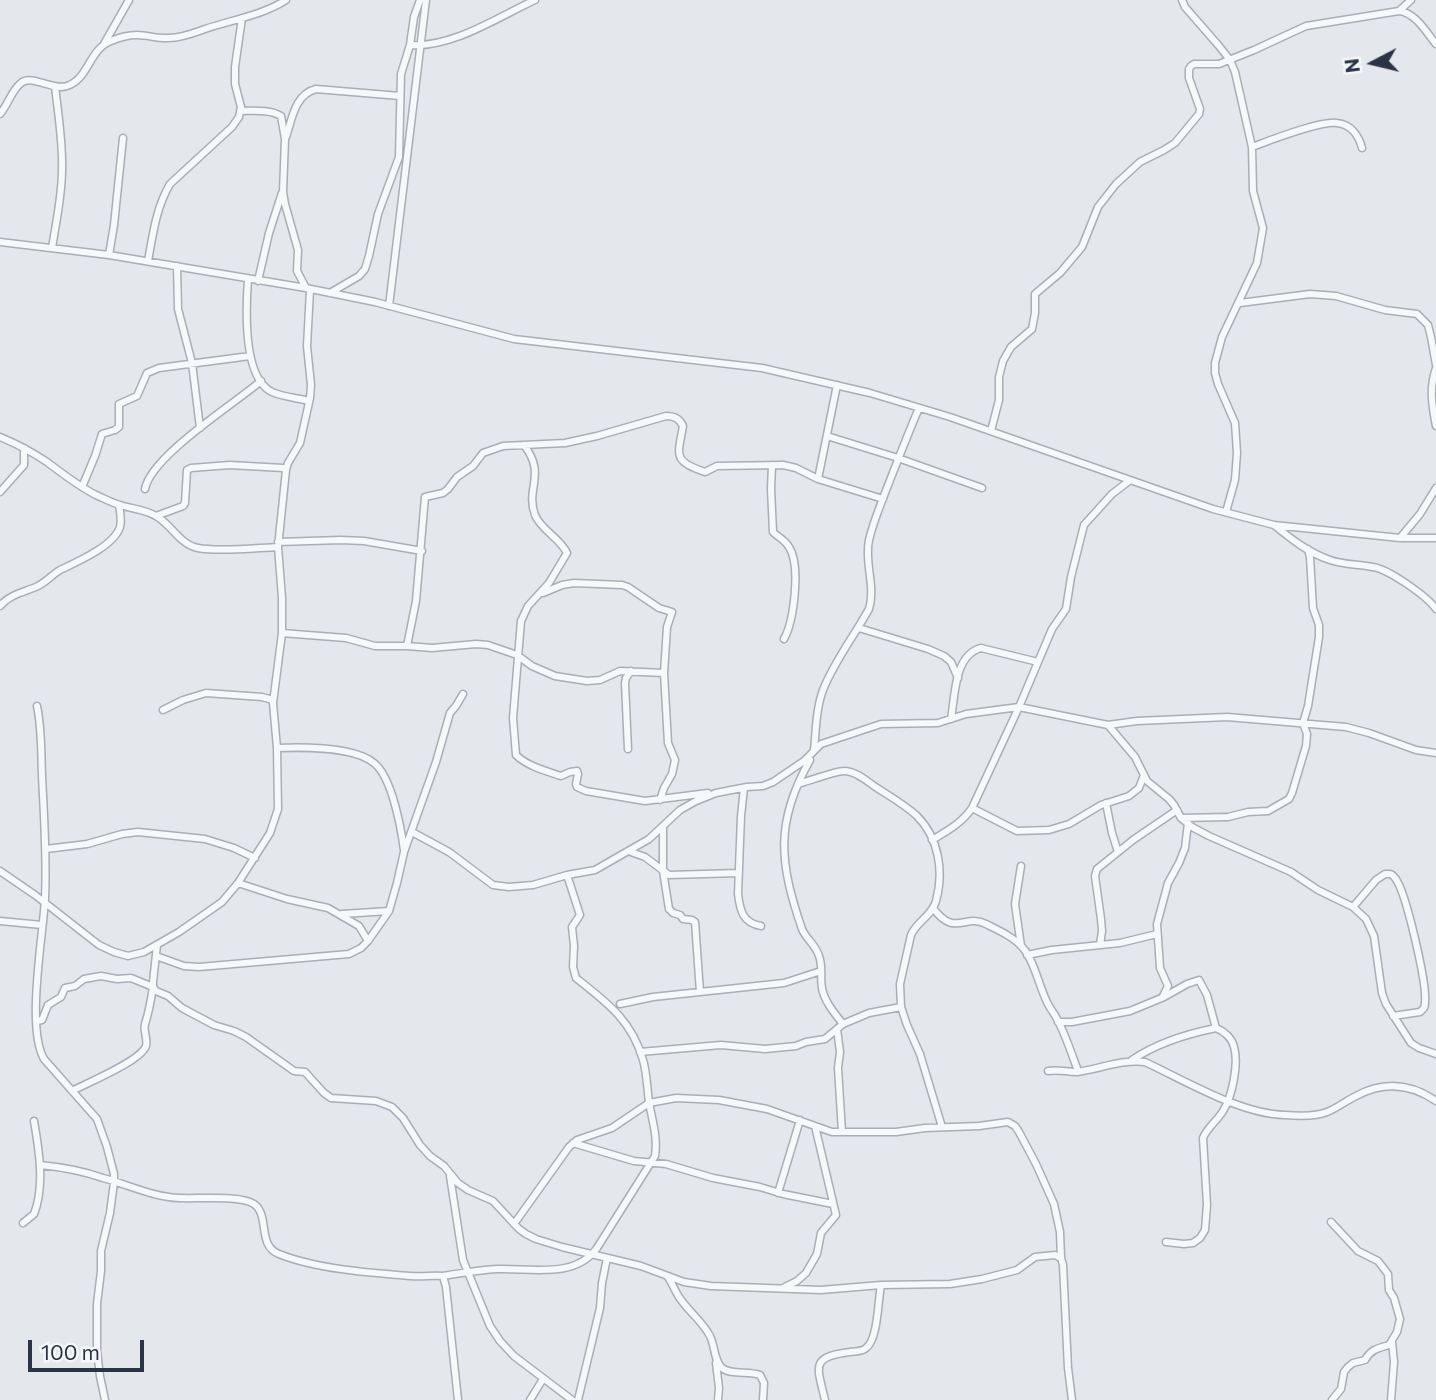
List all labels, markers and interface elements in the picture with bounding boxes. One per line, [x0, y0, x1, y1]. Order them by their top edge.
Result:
north arrow [1338, 28, 1408, 98]
text: N [1339, 57, 1364, 74]
scale bar [32, 1326, 147, 1370]
text: 100 m [41, 1339, 100, 1364]

